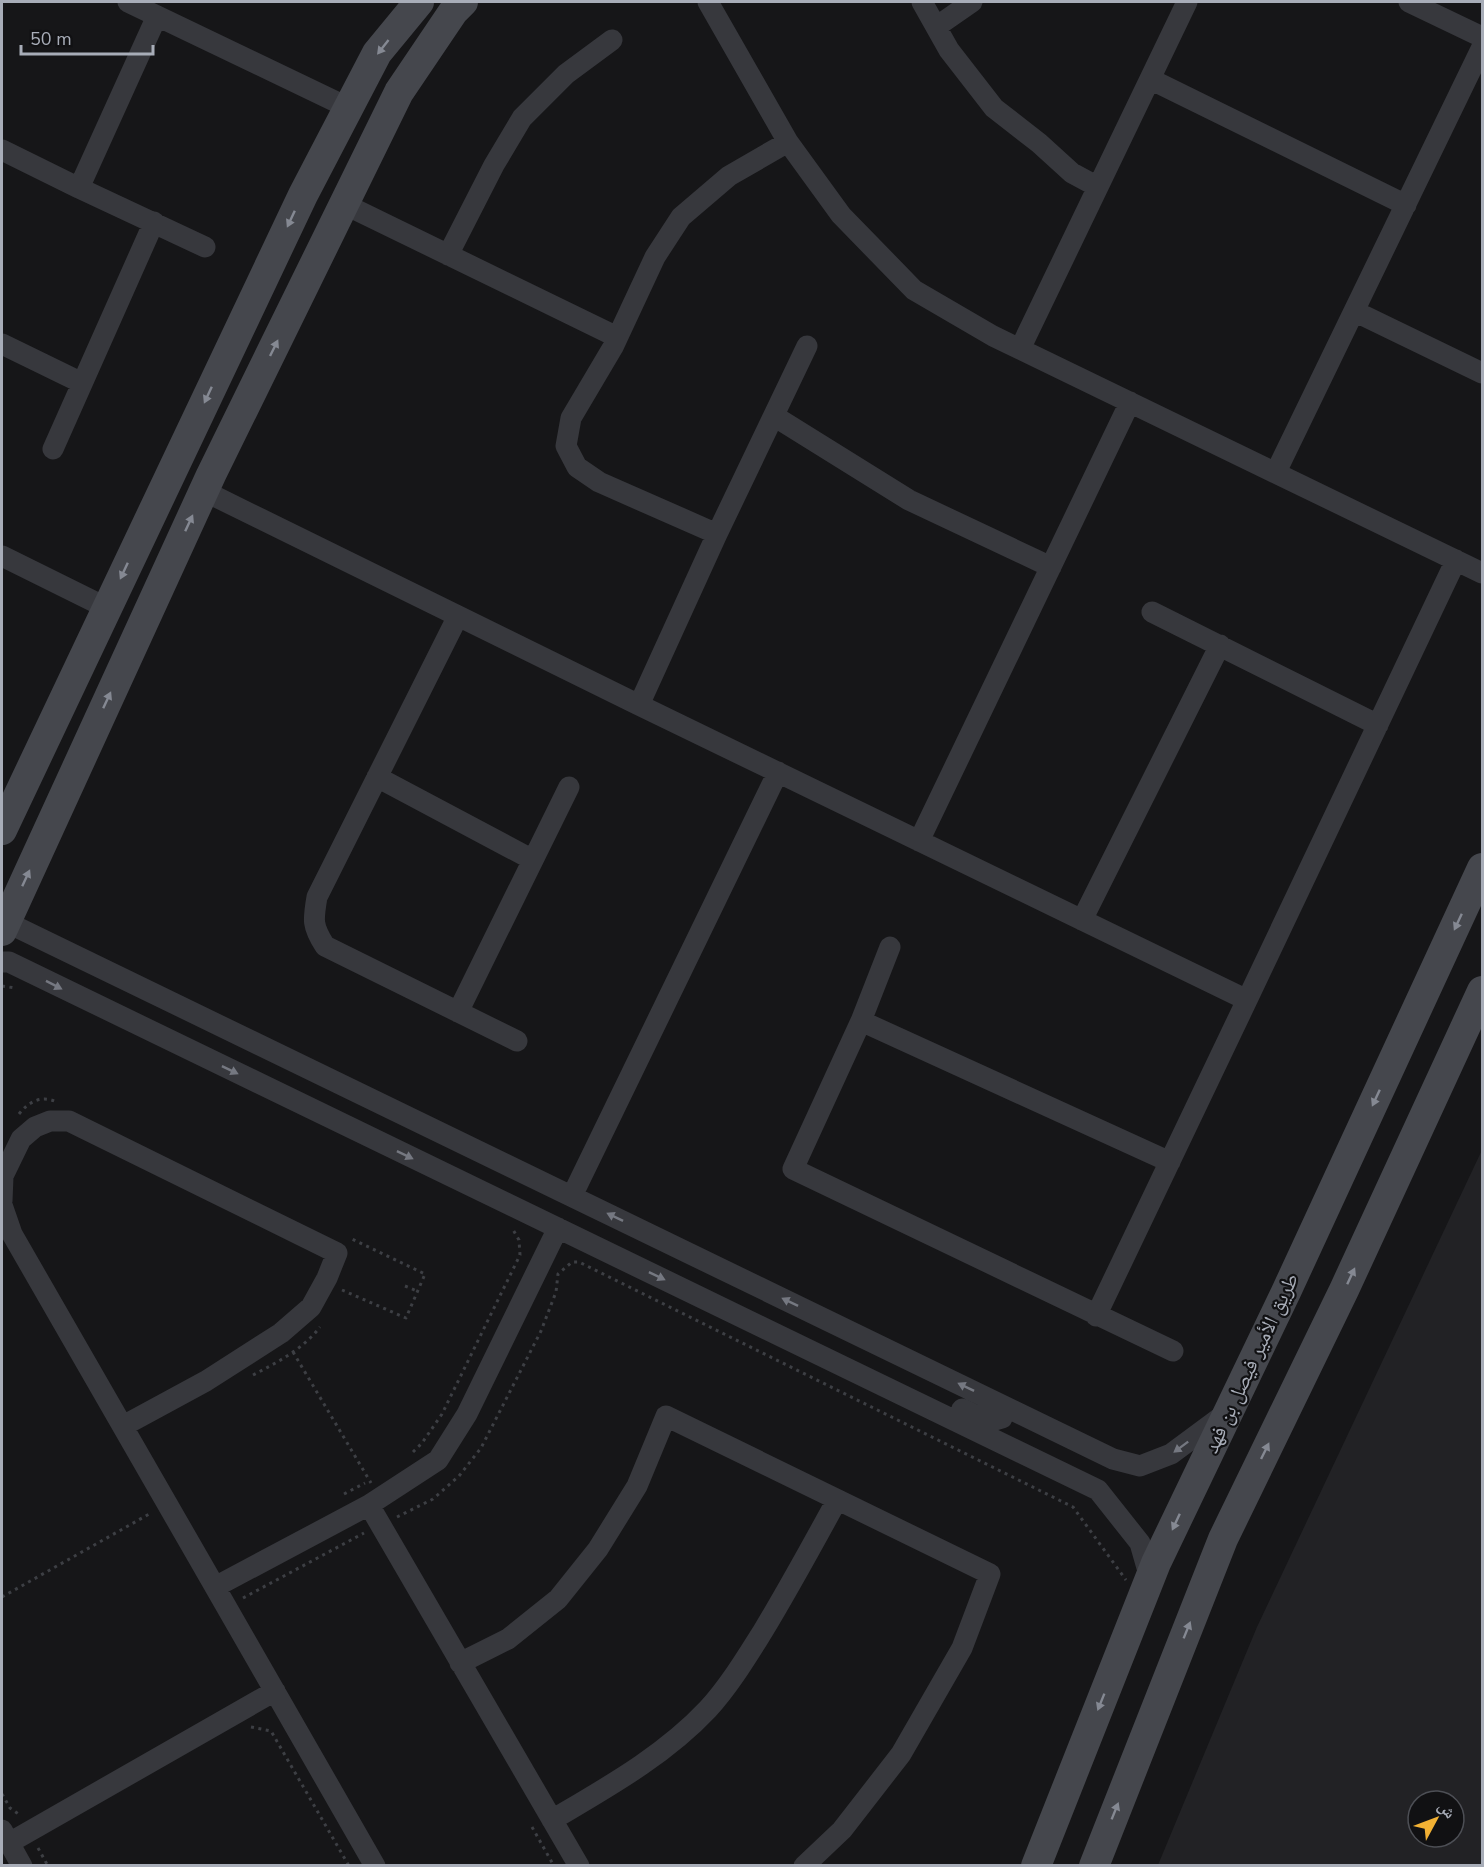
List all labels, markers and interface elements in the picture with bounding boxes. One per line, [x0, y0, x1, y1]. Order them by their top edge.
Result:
scale bar [21, 18, 153, 56]
text: 50 m [30, 27, 72, 51]
one-way arrow [376, 39, 389, 55]
one-way arrow [287, 211, 296, 228]
one-way arrow [269, 339, 278, 356]
one-way arrow [203, 387, 212, 404]
one-way arrow [184, 515, 193, 532]
one-way arrow [120, 563, 129, 580]
one-way arrow [103, 692, 112, 709]
one-way arrow [21, 868, 31, 886]
one-way arrow [1453, 913, 1462, 930]
one-way arrow [46, 980, 63, 989]
one-way arrow [221, 1065, 238, 1074]
one-way arrow [1371, 1090, 1380, 1107]
one-way arrow [397, 1150, 414, 1159]
one-way arrow [606, 1213, 624, 1223]
one-way arrow [1346, 1267, 1356, 1285]
street label: طريق الأمير فيصل بن فهد [1197, 1268, 1305, 1458]
one-way arrow [648, 1271, 665, 1281]
one-way arrow [782, 1298, 799, 1307]
one-way arrow [957, 1383, 974, 1392]
one-way arrow [1174, 1440, 1189, 1452]
one-way arrow [1261, 1443, 1270, 1460]
one-way arrow [1171, 1513, 1180, 1530]
one-way arrow [1182, 1620, 1192, 1638]
one-way arrow [1096, 1693, 1106, 1711]
north arrow [1406, 1789, 1466, 1849]
text: ش [1433, 1796, 1460, 1823]
one-way arrow [1111, 1802, 1120, 1820]

